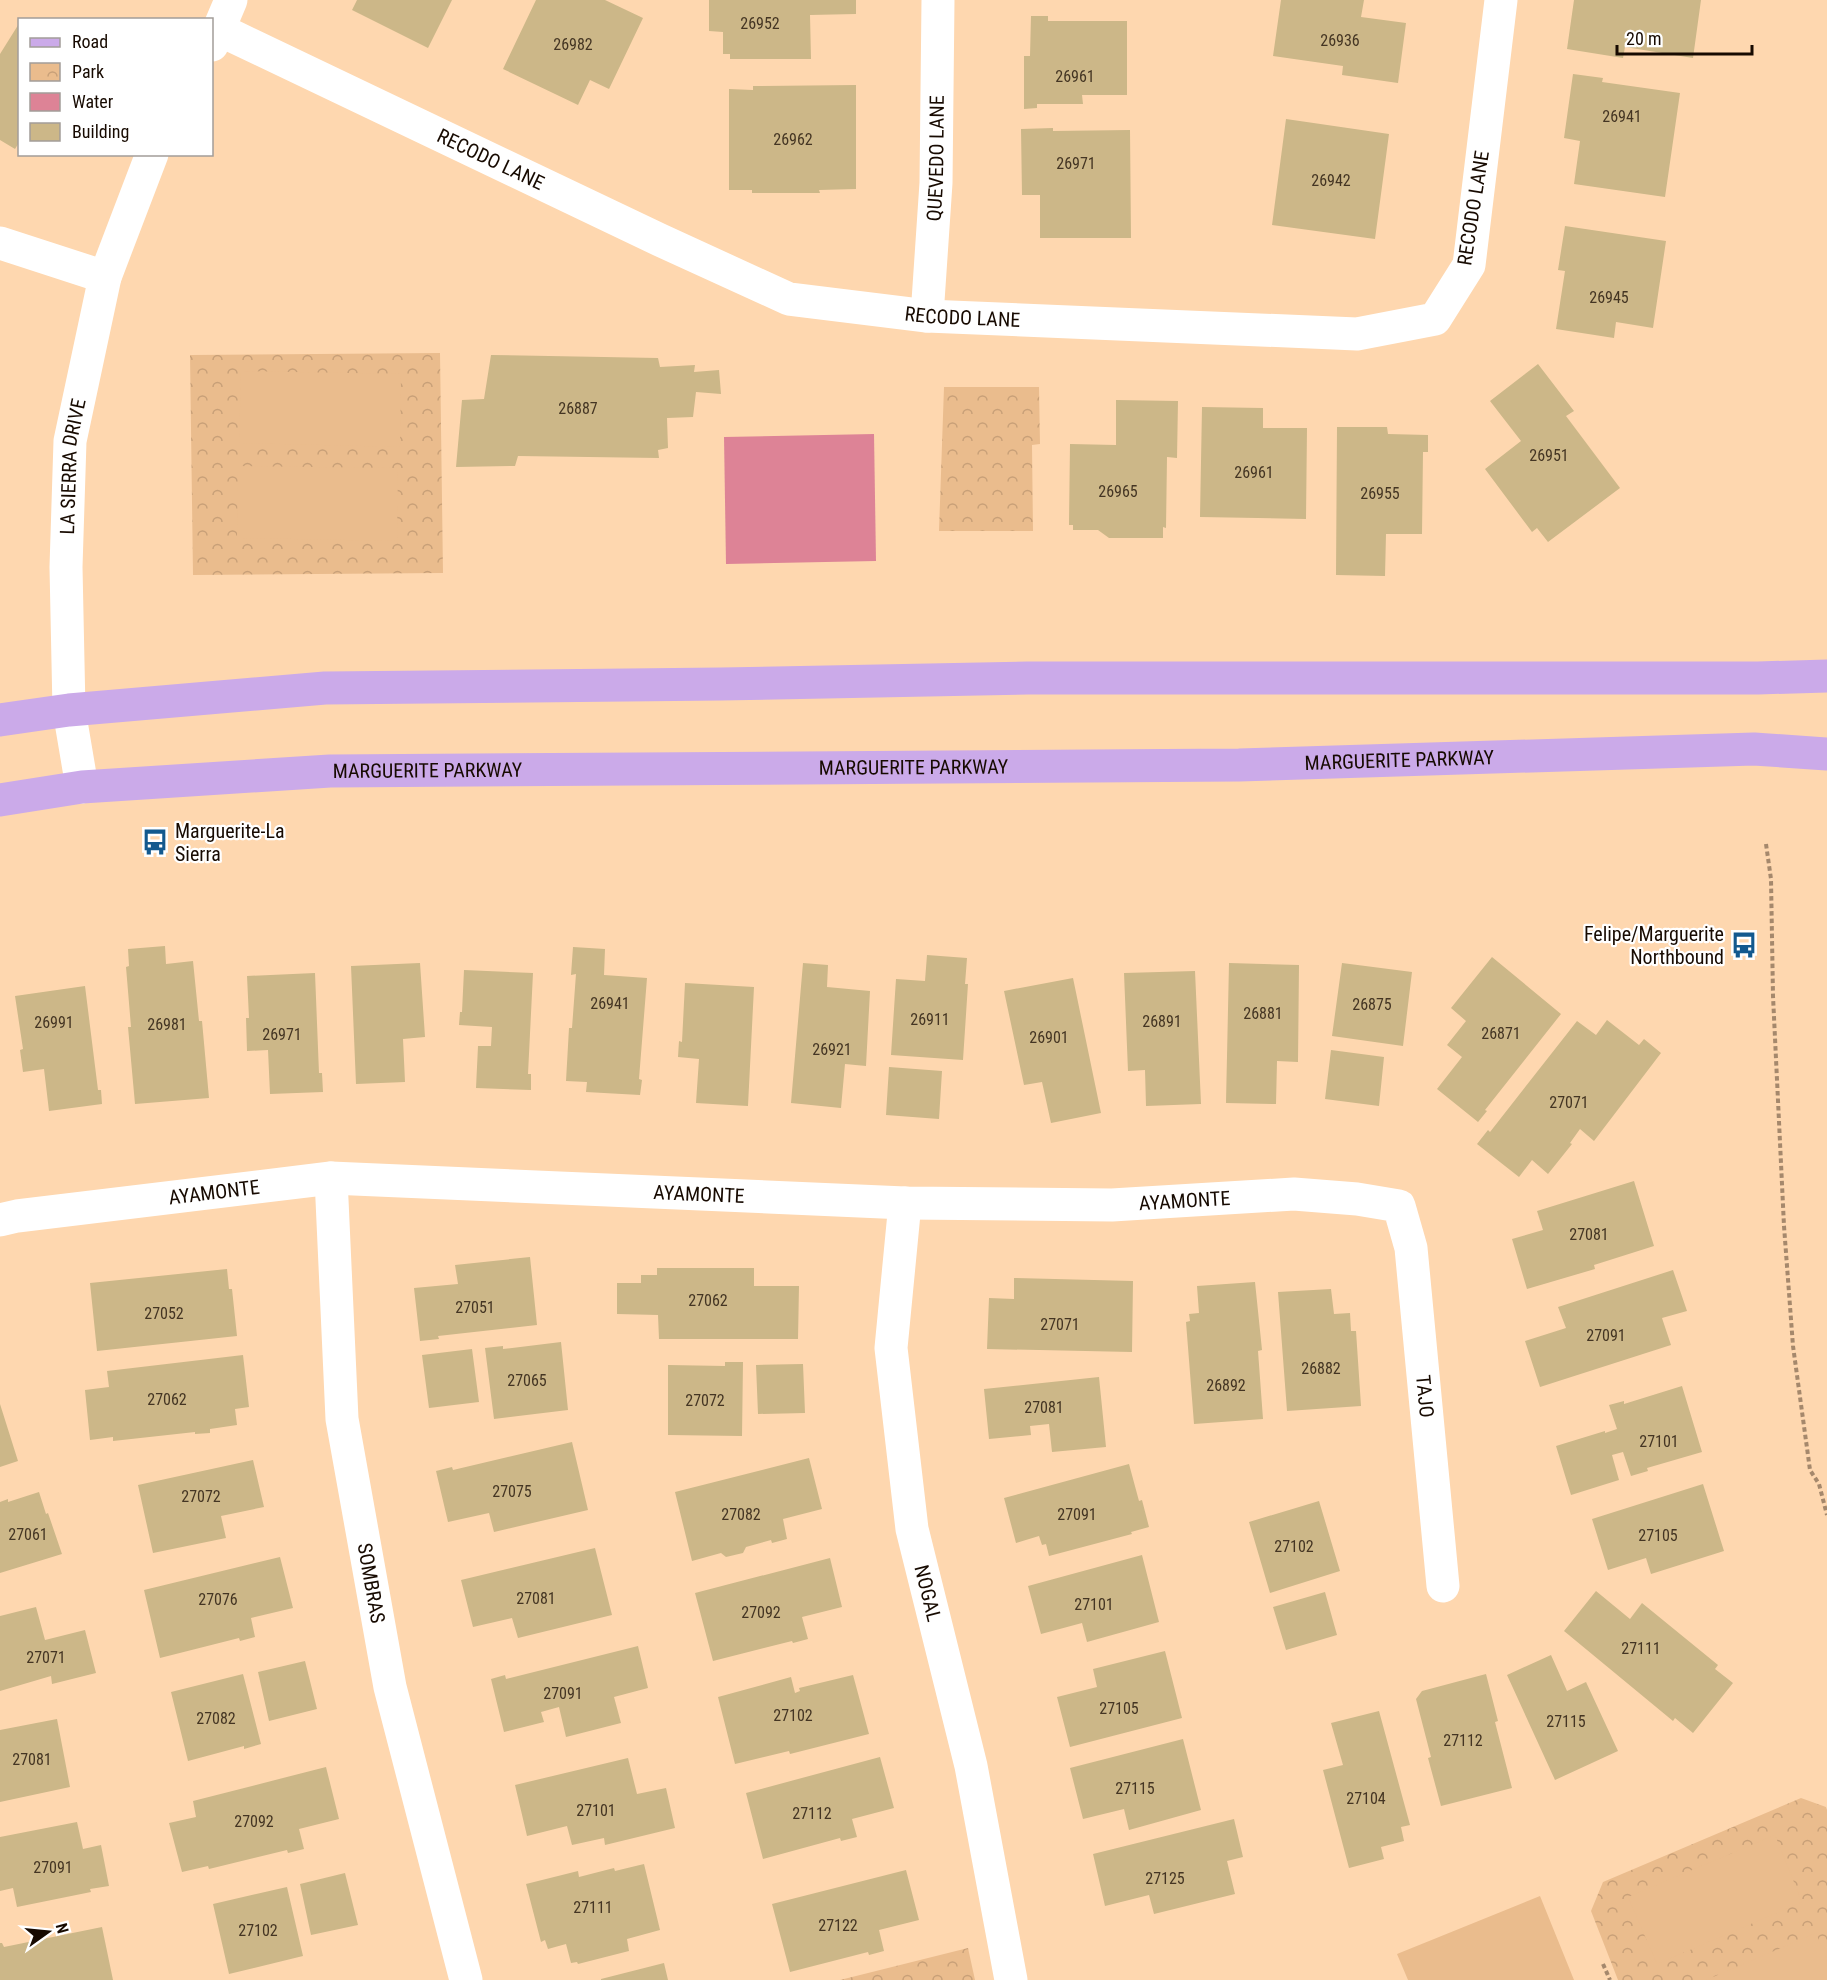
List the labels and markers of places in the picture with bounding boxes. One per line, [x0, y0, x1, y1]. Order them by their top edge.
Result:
place label: Marguerite-La Sierra [175, 819, 285, 866]
bus stop icon: Marguerite-La Sierra [140, 827, 170, 857]
place label: Felipe/Marguerite Northbound [1584, 922, 1724, 969]
bus stop icon: Felipe/Marguerite Northbound [1729, 930, 1759, 960]

